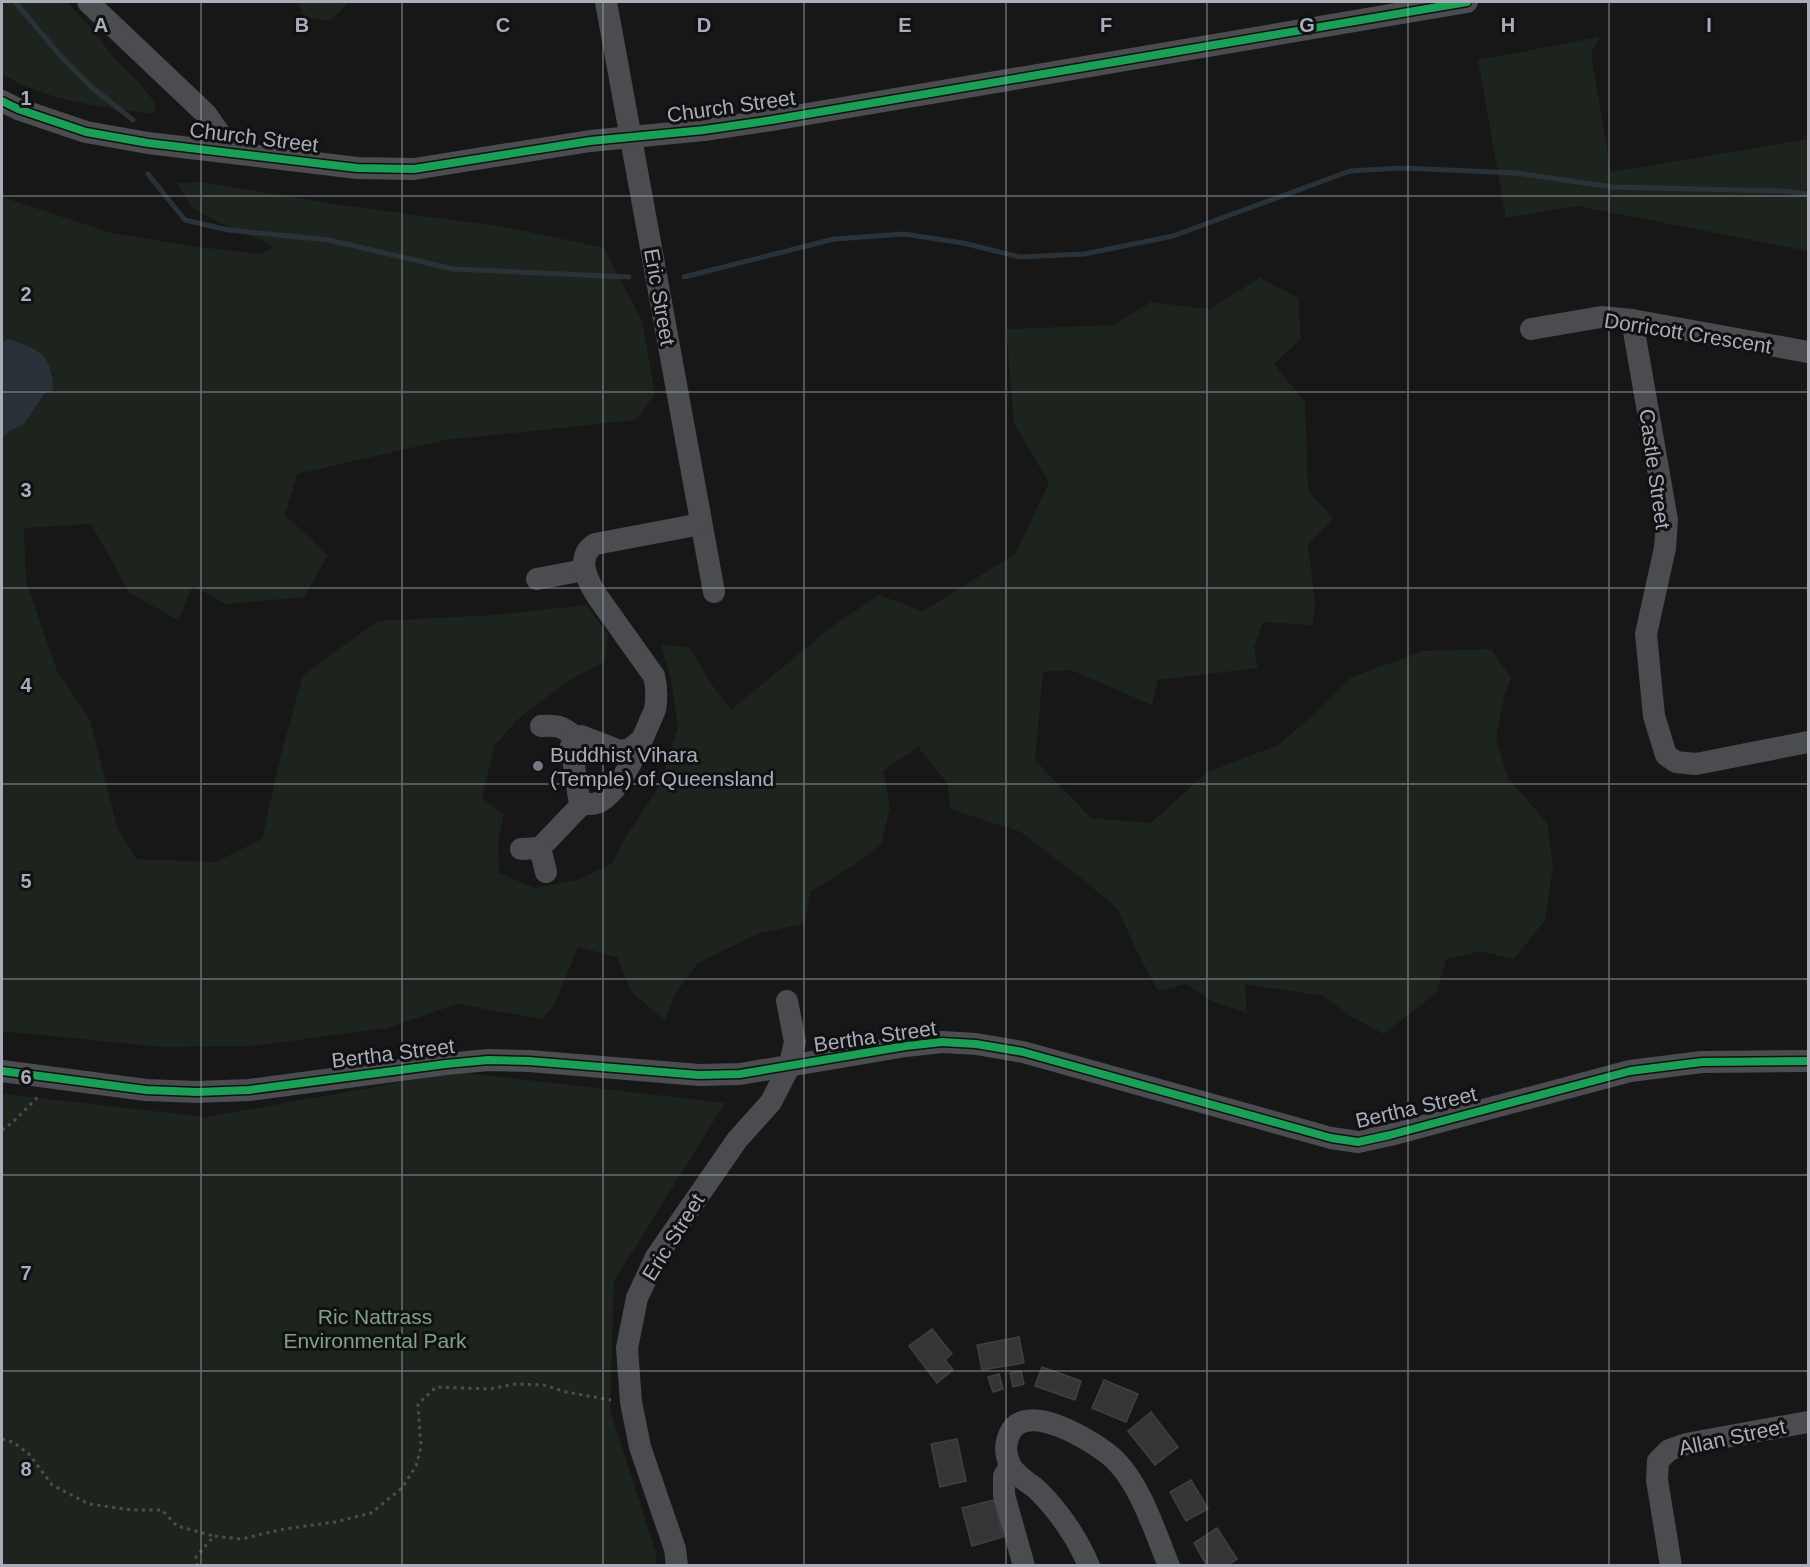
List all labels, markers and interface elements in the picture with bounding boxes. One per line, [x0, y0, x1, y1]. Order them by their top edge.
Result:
text: A [94, 14, 108, 36]
text: B [295, 14, 309, 36]
text: C [496, 14, 510, 36]
text: D [697, 14, 711, 36]
text: E [898, 14, 912, 36]
text: F [1100, 14, 1112, 36]
text: G [1299, 14, 1315, 36]
text: H [1501, 14, 1515, 36]
text: I [1706, 14, 1712, 36]
street label: Church Street [665, 86, 797, 126]
text: 1 [20, 87, 32, 109]
street label: Church Street [188, 118, 320, 156]
street label: Eric Street [640, 247, 680, 347]
text: 2 [20, 283, 32, 305]
street label: Dorricott Crescent [1603, 308, 1774, 358]
street label: Castle Street [1635, 407, 1675, 531]
text: 3 [20, 479, 32, 501]
text: 4 [20, 674, 32, 696]
place label: Buddhist Vihara (Temple) of Queensland [550, 743, 774, 790]
marker: Buddhist Vihara (Temple) of Queensland [531, 759, 545, 773]
text: 5 [20, 870, 32, 892]
street label: Bertha Street [812, 1016, 938, 1056]
street label: Bertha Street [330, 1034, 456, 1072]
text: 6 [20, 1066, 32, 1088]
street label: Bertha Street [1353, 1082, 1479, 1132]
street label: Eric Street [637, 1189, 709, 1285]
text: 7 [20, 1262, 32, 1284]
park label: Ric Nattrass Environmental Park [283, 1305, 467, 1352]
street label: Allan Street [1677, 1414, 1788, 1460]
text: 8 [20, 1458, 32, 1480]

